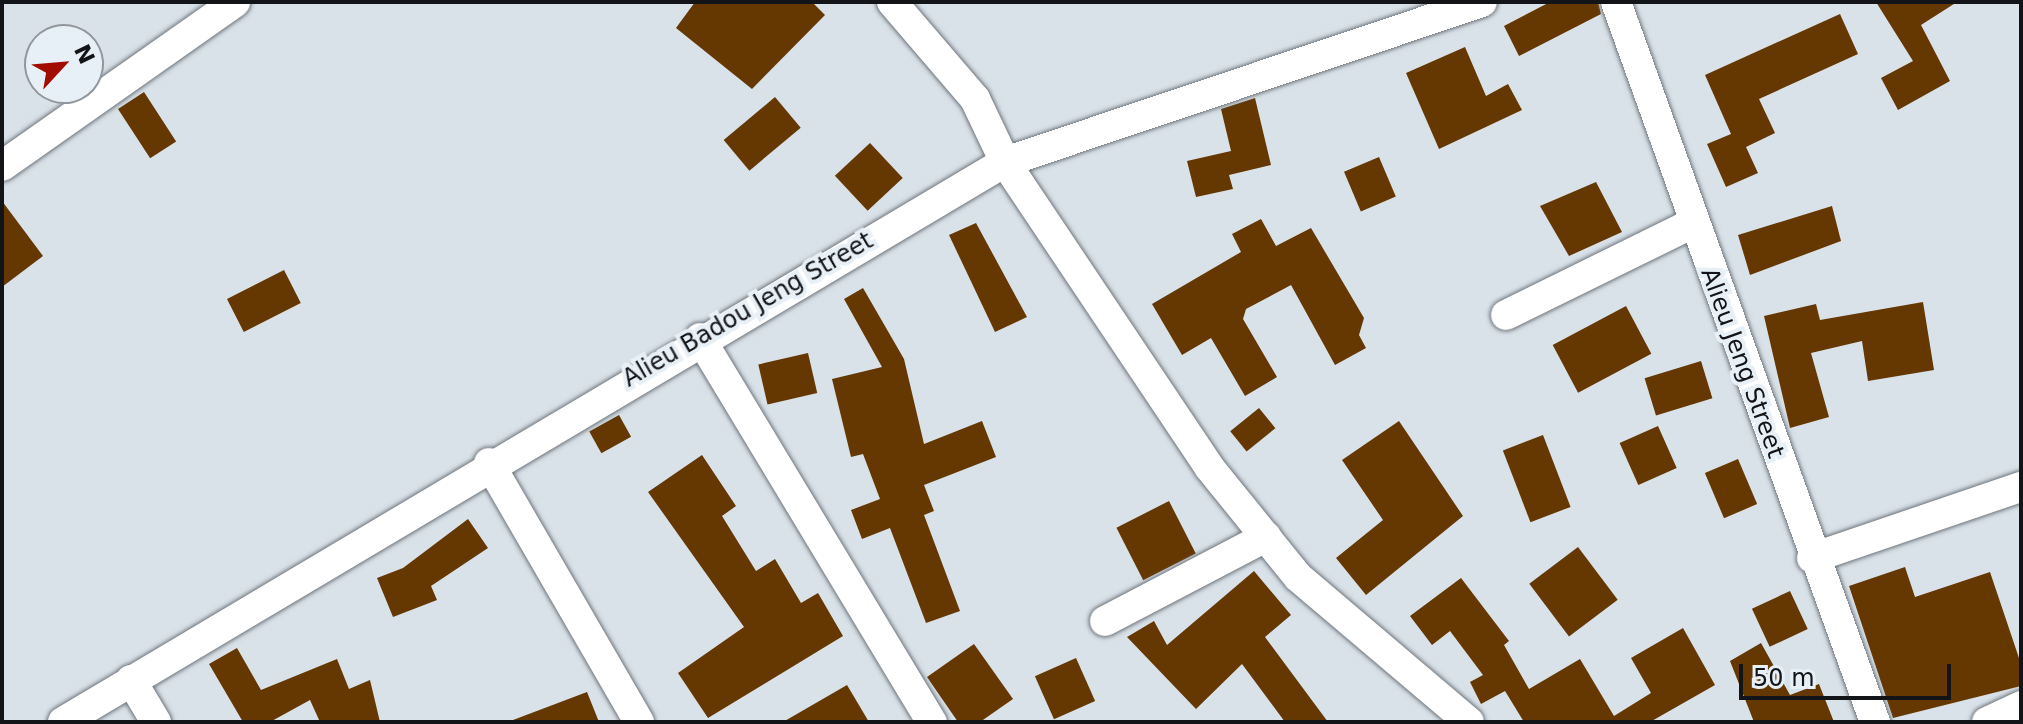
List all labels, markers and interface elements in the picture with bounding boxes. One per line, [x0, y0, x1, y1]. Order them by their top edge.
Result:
north arrow [24, 24, 104, 104]
text: N [69, 40, 99, 68]
street label: Alieu Badou Jeng Street [618, 226, 878, 394]
street label: Alieu Jeng Street [1694, 264, 1790, 462]
scale bar [1743, 648, 1955, 698]
text: 50 m [1753, 664, 1815, 692]

